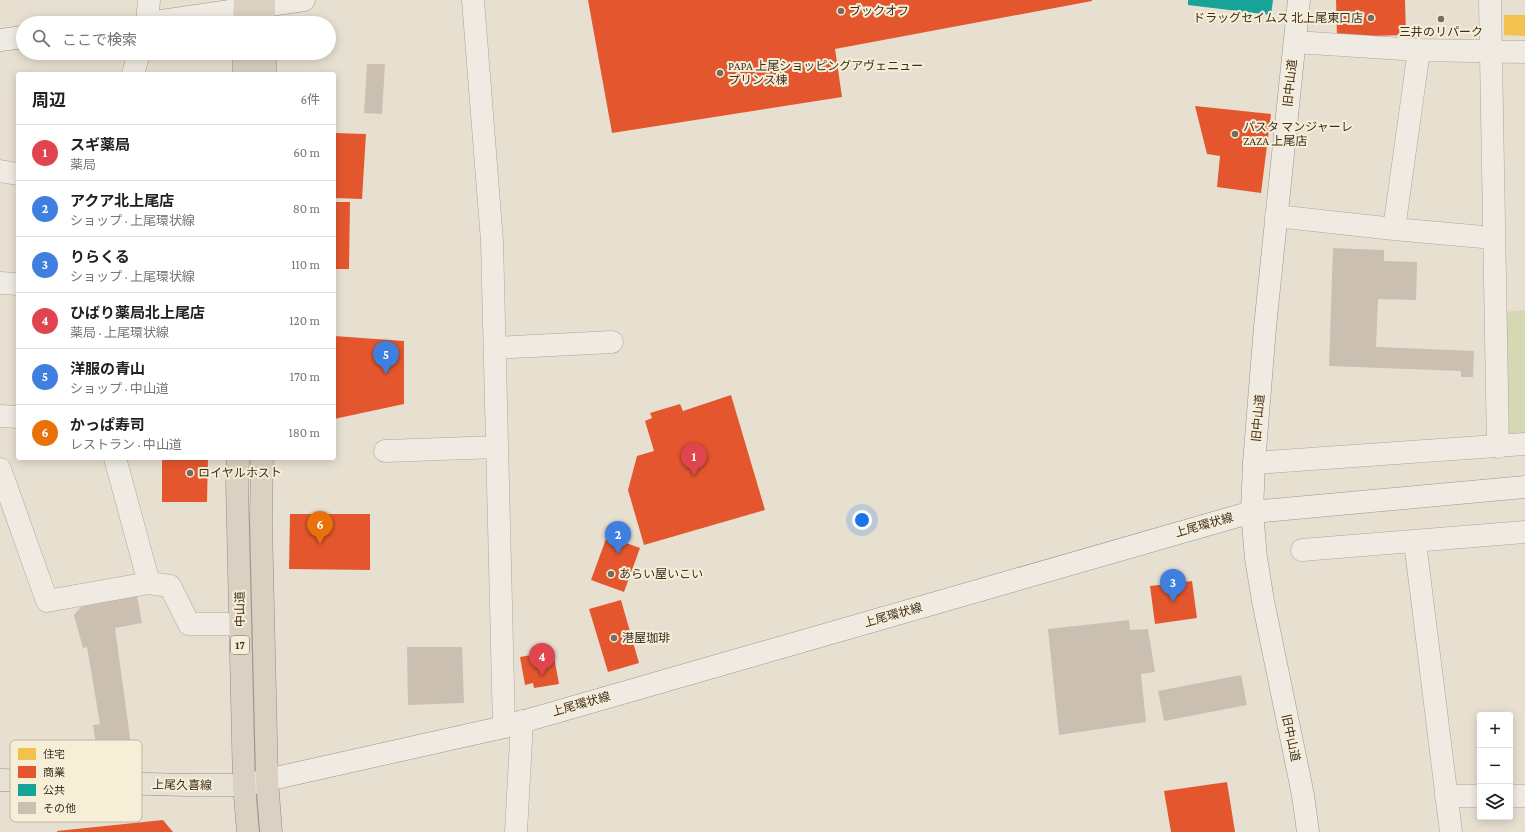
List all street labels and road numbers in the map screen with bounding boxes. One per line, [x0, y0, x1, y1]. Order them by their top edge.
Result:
street label: 旧中山道 [1281, 58, 1299, 108]
street label: 旧中山道 [1249, 393, 1267, 443]
street label: 上尾環状線 [1173, 510, 1235, 540]
street label: 中山道 [233, 591, 247, 627]
street label: 上尾環状線 [862, 600, 924, 630]
road number: 17 [231, 636, 249, 654]
street label: 上尾環状線 [550, 689, 612, 719]
street label: 旧中山道 [1279, 713, 1303, 763]
street label: 上尾久喜線 [152, 777, 212, 793]

